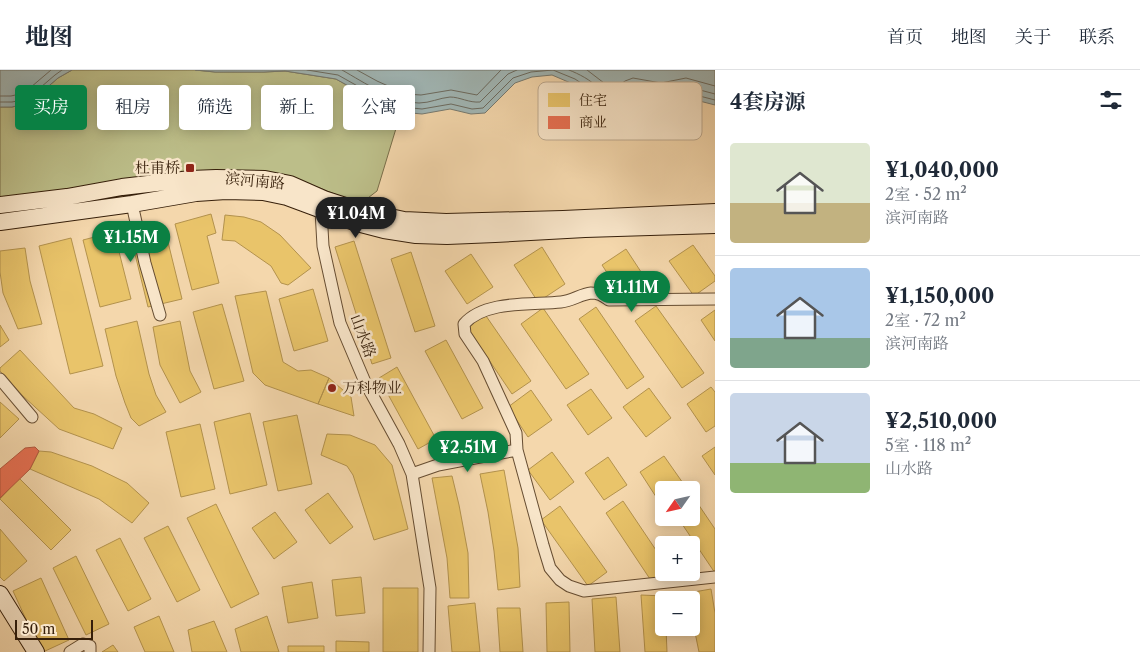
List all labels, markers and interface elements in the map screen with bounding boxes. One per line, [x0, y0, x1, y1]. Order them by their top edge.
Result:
text: 地图 [25, 22, 73, 51]
text: 首页 [887, 26, 923, 48]
text: 地图 [951, 26, 987, 48]
text: 关于 [1015, 26, 1051, 48]
text: 联系 [1079, 26, 1115, 48]
legend [538, 82, 702, 140]
chip: 买房 [15, 85, 87, 130]
chip: 租房 [97, 85, 169, 130]
chip: 筛选 [179, 85, 251, 130]
chip: 新上 [261, 85, 333, 130]
chip: 公寓 [343, 85, 415, 130]
icon: filters [1097, 86, 1125, 114]
text: 4套房源 [730, 89, 805, 114]
text: 住宅 [579, 91, 607, 109]
text: 商业 [579, 113, 607, 131]
text: ¥1,040,000 [885, 157, 999, 182]
place label: 杜甫桥 [135, 158, 180, 177]
marker: 杜甫桥 [184, 162, 196, 174]
icon: home [770, 163, 830, 223]
street label: 滨河南路 [224, 168, 286, 193]
text: 2室 · 52 m² [885, 184, 967, 204]
pin: ¥1.04M [315, 196, 397, 239]
text: ¥1.04M [326, 203, 386, 223]
text: 滨河南路 [885, 207, 949, 227]
pin: ¥1.15M [90, 220, 172, 263]
text: ¥1.15M [103, 227, 159, 247]
pin: ¥1.11M [591, 270, 673, 313]
text: ¥1.11M [605, 277, 659, 297]
text: ¥1,150,000 [885, 283, 994, 308]
icon: home [770, 288, 830, 348]
text: 2室 · 72 m² [885, 310, 966, 330]
street label: 山水路 [347, 311, 380, 360]
text: 滨河南路 [885, 333, 949, 353]
place label: 万科物业 [342, 378, 402, 397]
marker: 万科物业 [326, 382, 338, 394]
text: ¥2,510,000 [885, 408, 997, 433]
icon: home [770, 413, 830, 473]
pin: ¥2.51M [427, 430, 509, 473]
text: 5室 · 118 m² [885, 435, 971, 455]
text: ¥2.51M [439, 437, 497, 457]
text: 山水路 [885, 458, 933, 478]
north arrow [655, 481, 700, 526]
map controls [655, 481, 700, 636]
button: + [655, 536, 700, 581]
button: − [655, 591, 700, 636]
scale bar [15, 617, 92, 640]
text: 50 m [22, 620, 55, 638]

